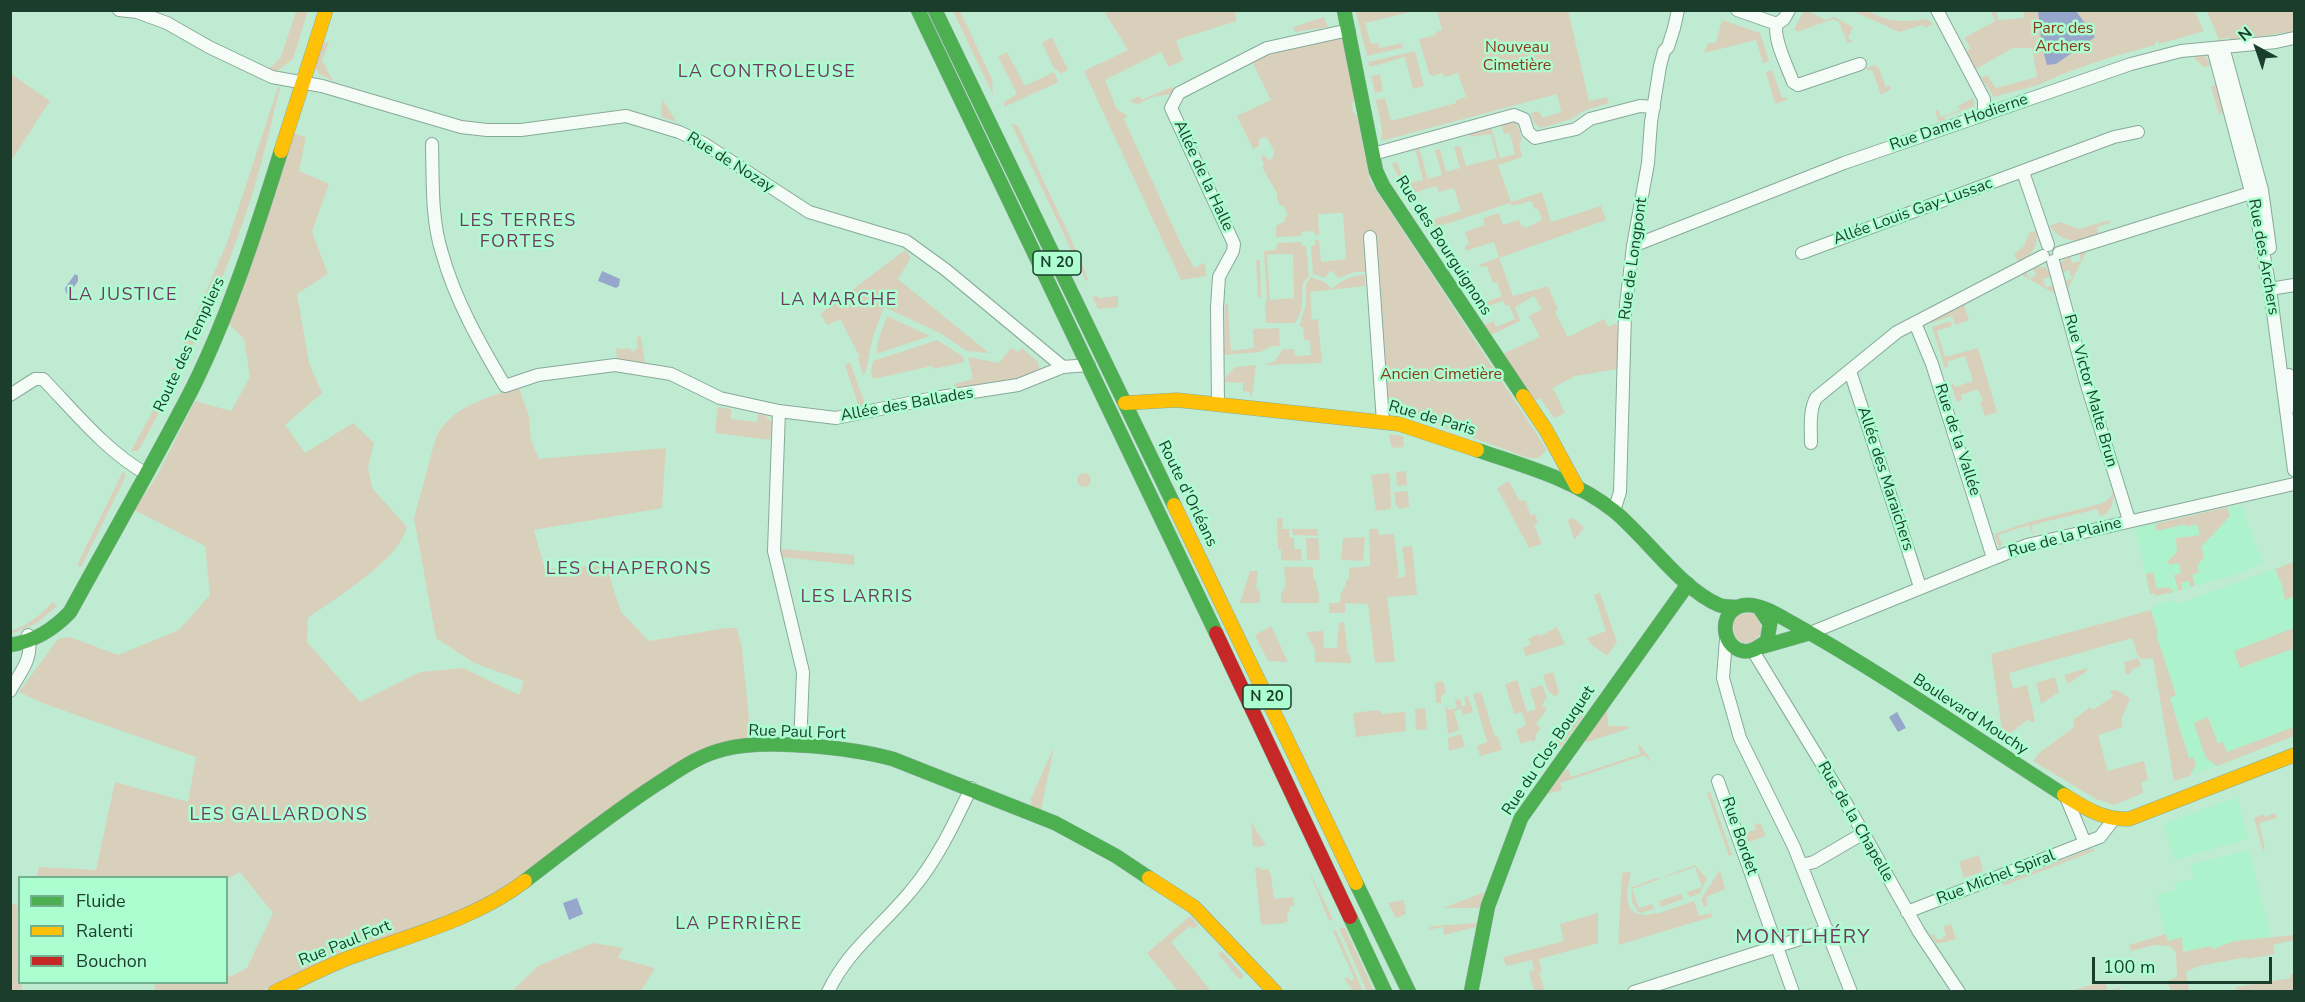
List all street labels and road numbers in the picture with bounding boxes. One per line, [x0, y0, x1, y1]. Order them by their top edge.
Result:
street label: Rue Dame Hodierne [1887, 90, 2031, 156]
street label: Allée de la Halle [1169, 118, 1237, 234]
street label: Rue de Nozay [683, 129, 777, 197]
street label: Rue des Bourguignons [1391, 173, 1495, 319]
street label: Allée Louis Gay-Lussac [1831, 174, 1995, 250]
street label: Rue de Longpont [1616, 197, 1652, 321]
street label: Rue des Archers [2243, 197, 2283, 317]
road number: N 20 [1033, 251, 1081, 275]
street label: Route des Templiers [150, 275, 230, 415]
street label: Rue Victor Malte Brun [2059, 312, 2121, 470]
street label: Rue de la Vallée [1930, 382, 1984, 498]
street label: Allée des Ballades [839, 384, 975, 426]
street label: Rue de Paris [1386, 397, 1478, 441]
street label: Allée des Maraichers [1853, 405, 1917, 553]
street label: Route d'Orléans [1153, 438, 1221, 550]
street label: Rue de la Plaine [2006, 514, 2124, 562]
street label: Boulevard Mouchy [1909, 671, 2031, 759]
street label: Rue du Clos Bouquet [1499, 683, 1599, 819]
road number: N 20 [1243, 685, 1291, 709]
street label: Rue Paul Fort [748, 722, 846, 744]
street label: Rue de la Chapelle [1813, 758, 1897, 886]
street label: Rue Bordet [1717, 795, 1761, 877]
street label: Rue Michel Spiral [1934, 847, 2058, 909]
street label: Rue Paul Fort [296, 917, 394, 971]

